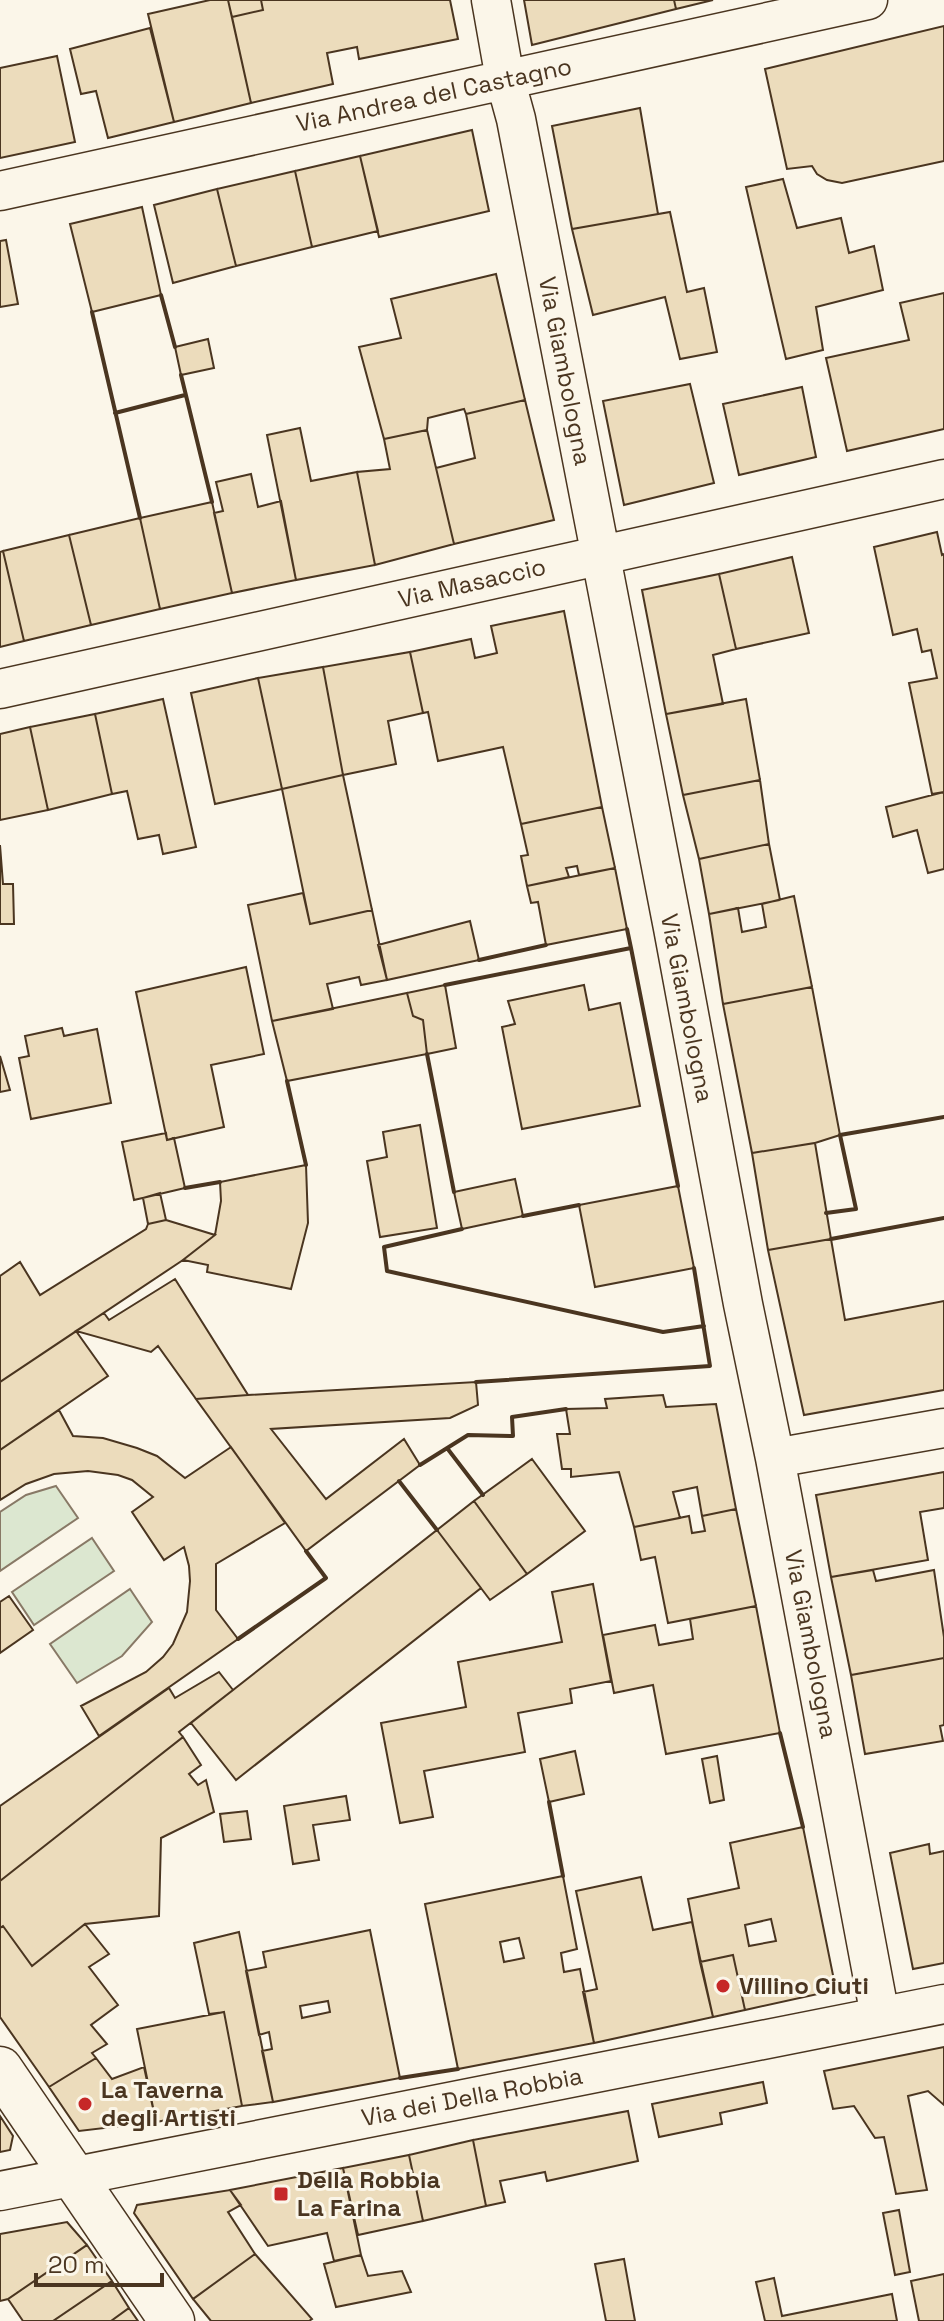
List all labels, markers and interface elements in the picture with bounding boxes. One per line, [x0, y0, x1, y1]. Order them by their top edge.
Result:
street label: Via Andrea del Castagno [293, 50, 575, 139]
street label: Via Giambologna [532, 274, 599, 468]
street label: Via Masaccio [395, 550, 549, 615]
street label: Via Giambologna [654, 911, 721, 1105]
street label: Via Giambologna [778, 1547, 845, 1741]
place label: Villino Ciuti [739, 1970, 869, 2001]
marker: Villino Ciuti [714, 1977, 732, 1995]
street label: Via dei Della Robbia [359, 2060, 585, 2133]
place label: La Taverna degli Artisti [101, 2074, 236, 2133]
marker: La Taverna degli Artisti [76, 2095, 94, 2113]
place label: Della Robbia La Farina [297, 2164, 440, 2223]
marker: Della Robbia La Farina [272, 2185, 290, 2203]
scale bar [36, 2237, 162, 2287]
text: 20 m [48, 2249, 105, 2280]

